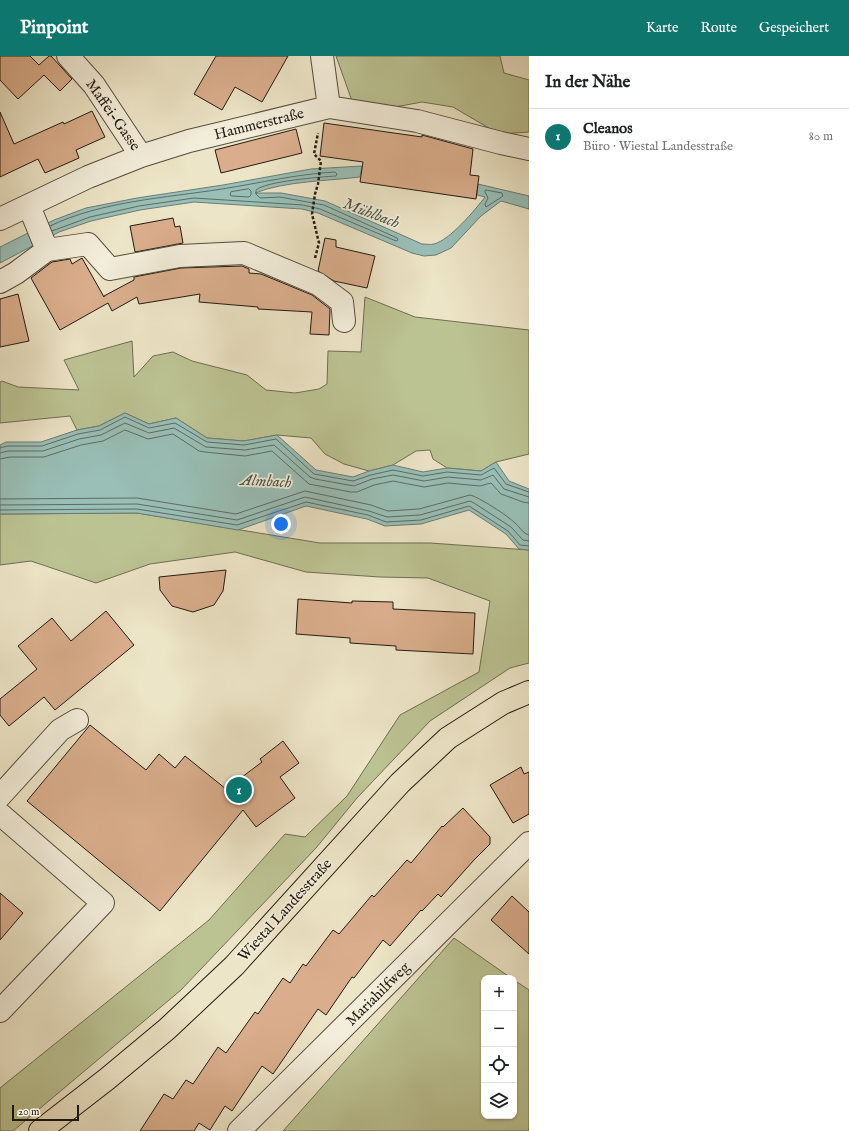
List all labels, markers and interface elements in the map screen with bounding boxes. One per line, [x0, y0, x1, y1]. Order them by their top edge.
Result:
text: Pinpoint [20, 16, 88, 40]
text: Karte [646, 19, 678, 37]
text: Route [700, 19, 737, 37]
text: Gespeichert [759, 19, 829, 37]
text: In der Nähe [545, 72, 630, 93]
street label: Maffei-Gasse [81, 75, 145, 155]
street label: Hammerstraße [212, 104, 306, 144]
text: Cleanos [583, 119, 632, 138]
text: 1 [556, 128, 560, 145]
text: 80 m [809, 128, 833, 145]
text: Büro · Wiestal Landesstraße [583, 138, 733, 155]
water label: Mühlbach [340, 194, 402, 234]
water label: Almbach [238, 471, 292, 493]
your location [271, 514, 291, 534]
pin: 1 [226, 775, 252, 805]
street label: Wiestal Landesstraße [234, 855, 336, 965]
street label: Mariahilfweg [342, 957, 415, 1030]
map controls [481, 975, 517, 1119]
button: + [481, 975, 517, 1011]
button: − [481, 1011, 517, 1047]
button: locate [481, 1047, 517, 1083]
button: layers [481, 1083, 517, 1119]
scale bar [12, 1103, 79, 1122]
text: 20 m [18, 1105, 39, 1119]

